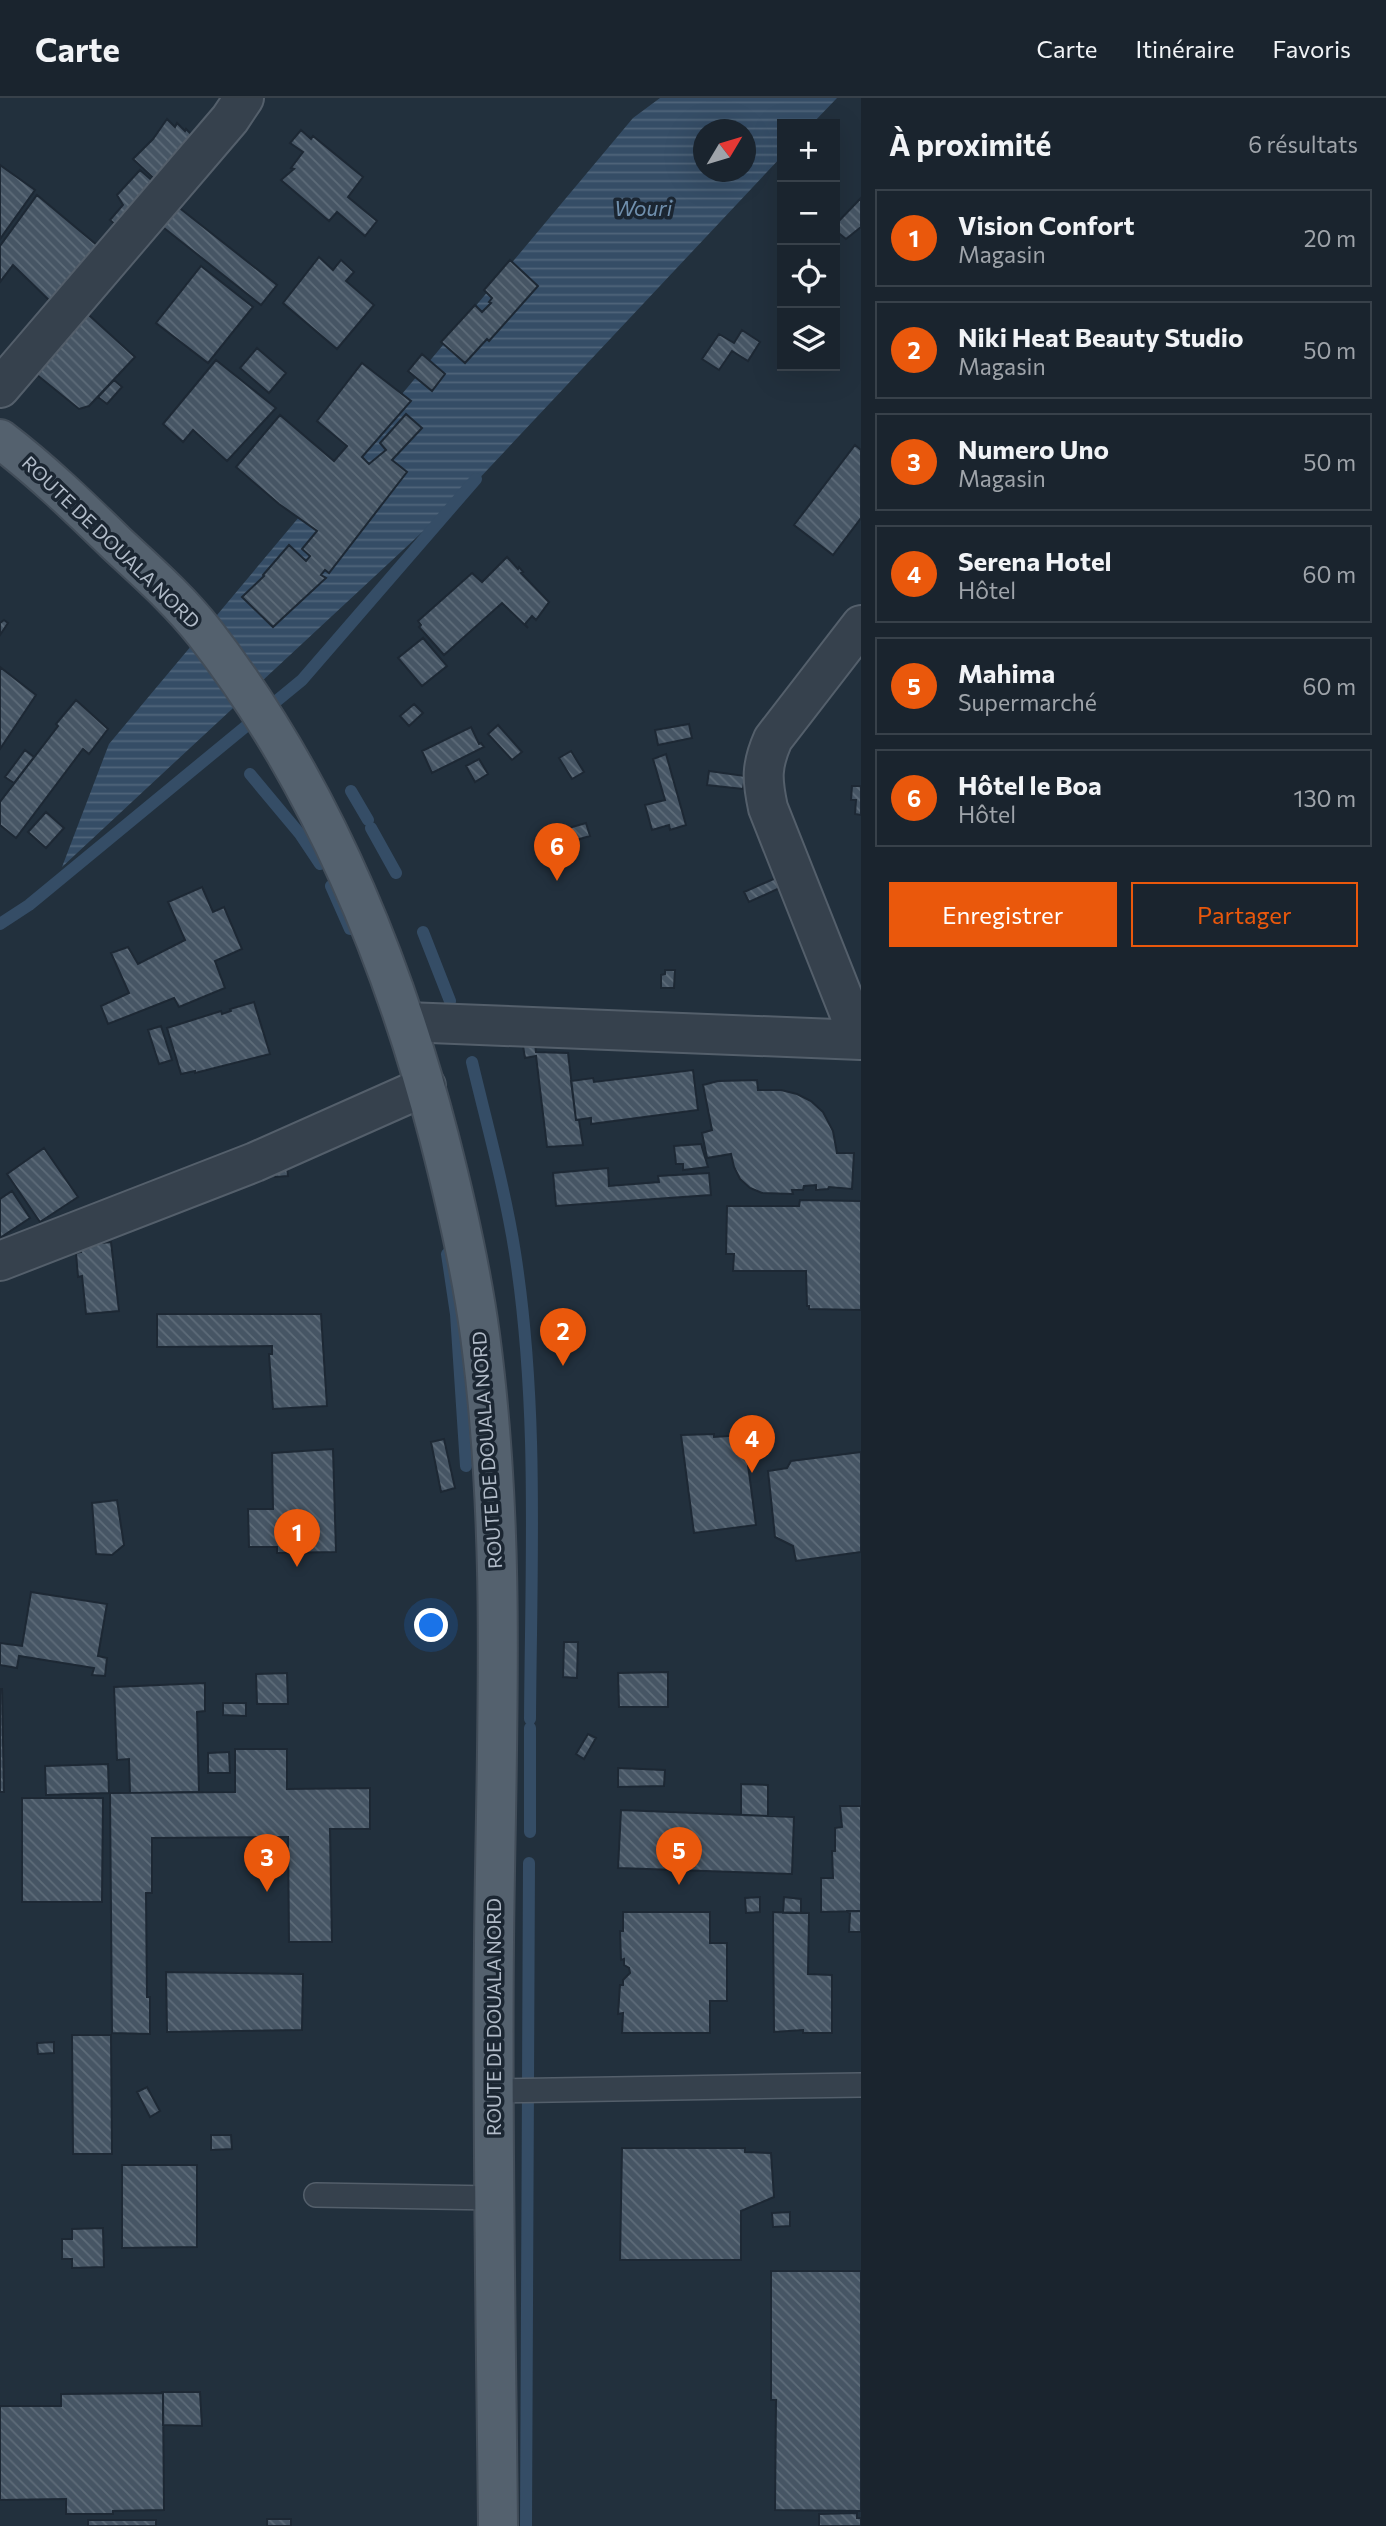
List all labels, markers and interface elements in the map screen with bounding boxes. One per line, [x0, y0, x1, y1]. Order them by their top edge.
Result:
text: Carte [35, 28, 120, 69]
text: Carte [1037, 34, 1098, 63]
text: Itinéraire [1136, 34, 1235, 63]
text: Favoris [1273, 34, 1351, 63]
north arrow [693, 119, 756, 182]
map controls [777, 119, 840, 371]
button: + [777, 119, 840, 182]
text: À proximité [889, 125, 1051, 162]
text: 6 résultats [1248, 130, 1358, 158]
button: − [777, 182, 840, 245]
water label: Wouri [614, 195, 673, 220]
text: Vision Confort [958, 209, 1134, 240]
text: 1 [909, 224, 919, 252]
text: 20 m [1304, 224, 1356, 252]
text: Magasin [958, 240, 1046, 268]
button: locate [777, 245, 840, 308]
button: layers [777, 308, 840, 371]
text: Niki Heat Beauty Studio [958, 321, 1244, 352]
text: 2 [907, 336, 921, 364]
text: 50 m [1303, 336, 1356, 364]
text: Magasin [958, 352, 1046, 380]
text: Numero Uno [958, 433, 1109, 464]
text: 3 [907, 448, 921, 476]
text: 50 m [1303, 448, 1356, 476]
street label: ROUTE DE DOUALA NORD [18, 451, 205, 633]
text: Magasin [958, 464, 1046, 492]
text: Serena Hotel [958, 545, 1112, 576]
text: 4 [907, 560, 921, 588]
text: 60 m [1303, 560, 1356, 588]
text: Hôtel [958, 576, 1016, 604]
text: Mahima [958, 657, 1055, 688]
text: 5 [907, 672, 921, 700]
text: 60 m [1303, 672, 1356, 700]
text: Supermarché [958, 688, 1097, 716]
text: Hôtel le Boa [958, 769, 1102, 800]
text: 6 [907, 784, 921, 812]
text: 130 m [1294, 784, 1356, 812]
text: Hôtel [958, 800, 1016, 828]
pin: 6 [534, 823, 580, 881]
button: Enregistrer [889, 882, 1117, 947]
button: Partager [1131, 882, 1358, 947]
pin: 2 [540, 1308, 586, 1366]
street label: ROUTE DE DOUALA NORD [467, 1331, 506, 1570]
pin: 4 [729, 1415, 775, 1473]
pin: 1 [274, 1509, 320, 1567]
your location [414, 1608, 448, 1642]
pin: 5 [656, 1827, 702, 1885]
pin: 3 [244, 1834, 290, 1892]
street label: ROUTE DE DOUALA NORD [482, 1898, 505, 2136]

